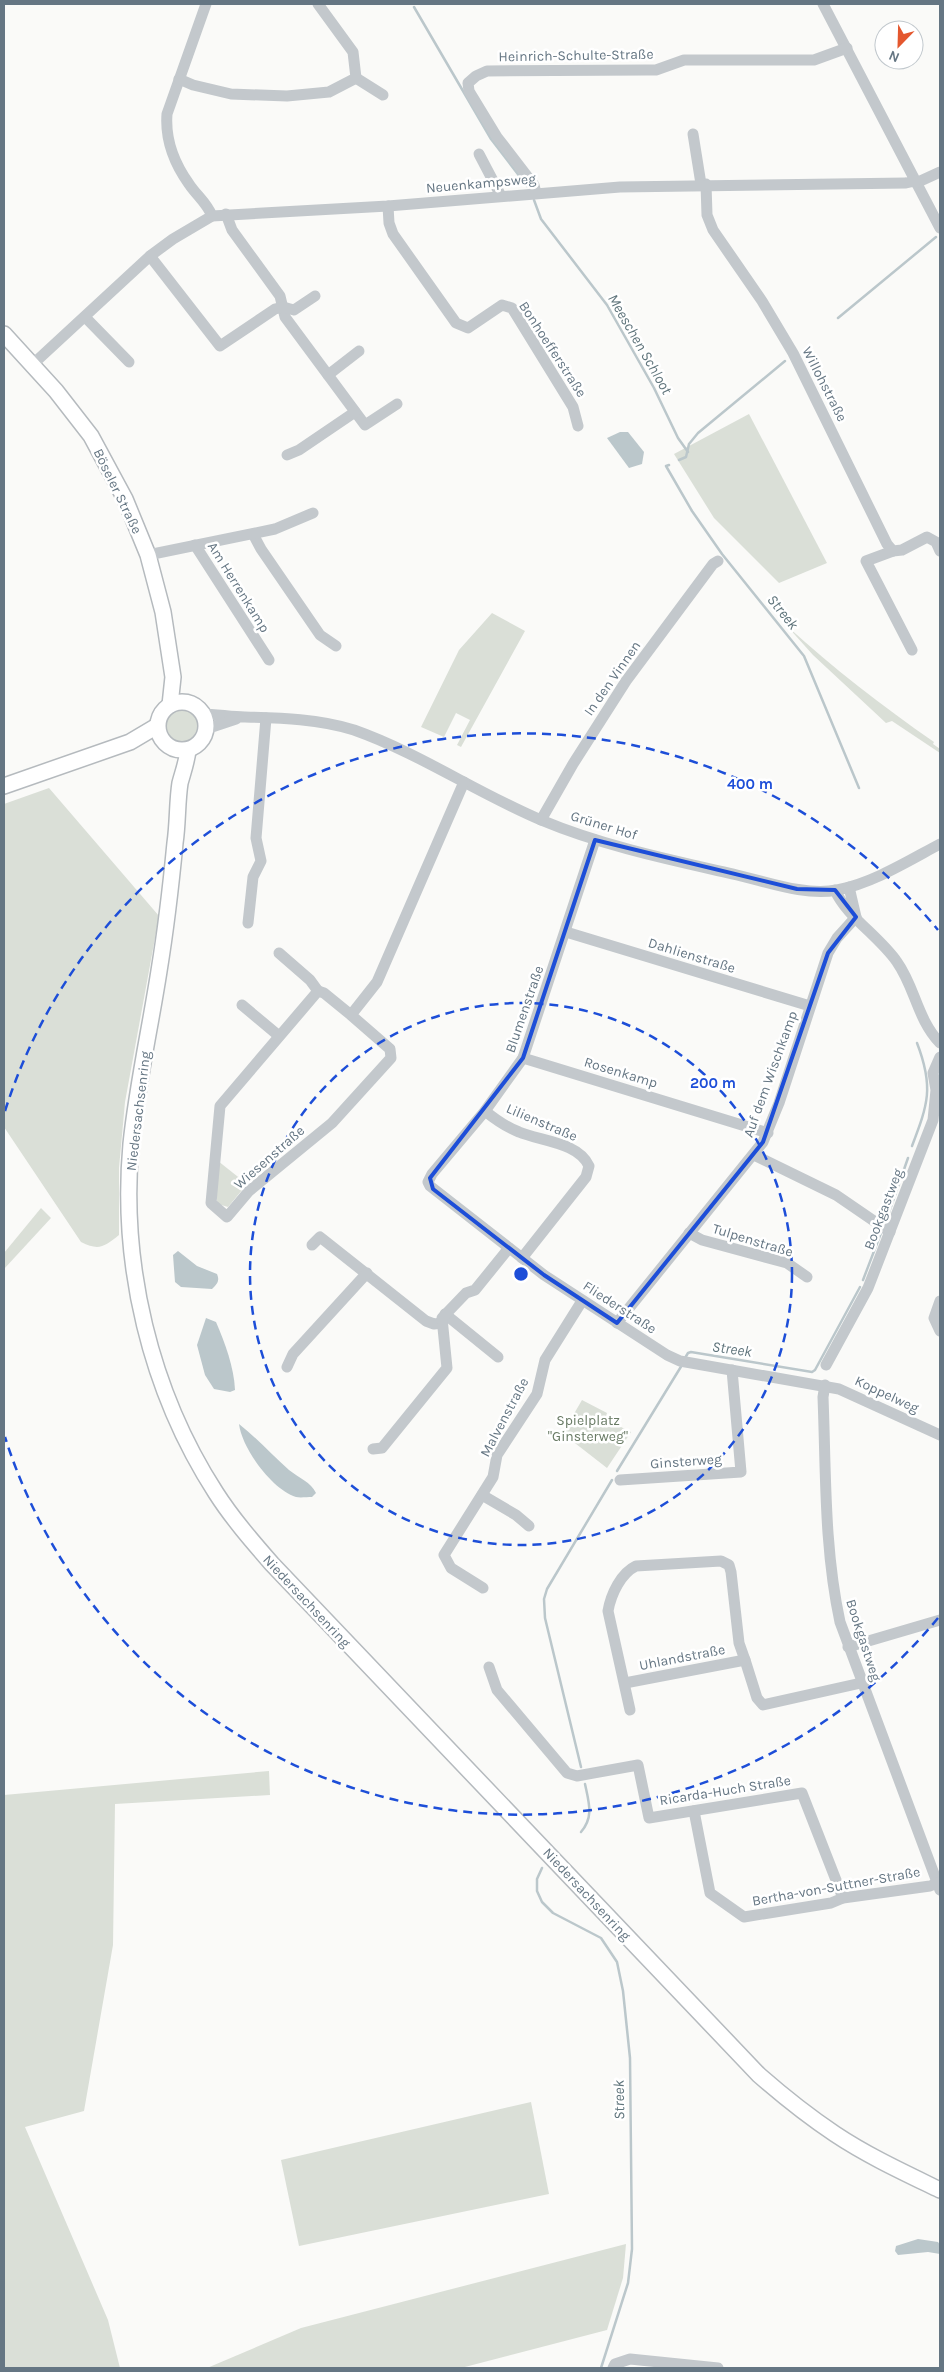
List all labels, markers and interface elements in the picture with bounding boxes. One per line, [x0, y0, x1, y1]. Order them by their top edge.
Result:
north arrow [874, 20, 924, 70]
street label: Heinrich-Schulte-Straße [498, 46, 654, 65]
text: N [886, 47, 902, 66]
street label: Neuenkampsweg [425, 170, 537, 197]
water label: Meeschen Schloot [604, 291, 676, 398]
street label: Bonhoefferstraße [515, 298, 590, 400]
street label: Willohstraße [798, 344, 851, 425]
street label: Böseler Straße [90, 446, 146, 537]
street label: Am Herrenkamp [204, 539, 273, 636]
water label: Streek [763, 591, 803, 633]
street label: In den Vinnen [580, 638, 644, 719]
text: 400 m [727, 775, 773, 793]
street label: Grüner Hof [569, 807, 639, 844]
street label: Dahlienstraße [646, 934, 738, 977]
street label: Blumenstraße [502, 963, 547, 1055]
street label: Auf dem Wischkamp [740, 1009, 801, 1140]
street label: Niedersachsenring [123, 1050, 154, 1172]
street label: Rosenkamp [582, 1053, 660, 1092]
text: 200 m [690, 1074, 736, 1092]
street label: Lilienstraße [504, 1100, 580, 1145]
street label: Wiesenstraße [231, 1122, 308, 1193]
street label: Bookgastweg [860, 1166, 907, 1252]
street label: Tulpenstraße [710, 1220, 795, 1261]
centre of rings [512, 1265, 530, 1283]
street label: Fliederstraße [580, 1277, 660, 1338]
water label: Streek [711, 1337, 753, 1361]
street label: Koppelweg [852, 1372, 922, 1417]
street label: Malvenstraße [476, 1375, 532, 1460]
park label: Spielplatz "Ginsterweg" [548, 1412, 628, 1445]
street label: Ginsterweg [650, 1451, 723, 1472]
street label: Niedersachsenring [259, 1551, 354, 1651]
street label: Bookgastweg [842, 1597, 885, 1683]
street label: Uhlandstraße [638, 1641, 726, 1674]
street label: Ricarda-Huch Straße [658, 1772, 792, 1809]
street label: Niedersachsenring [539, 1844, 634, 1944]
street label: Bertha-von-Suttner-Straße [751, 1863, 922, 1910]
water label: Streek [610, 2080, 628, 2120]

